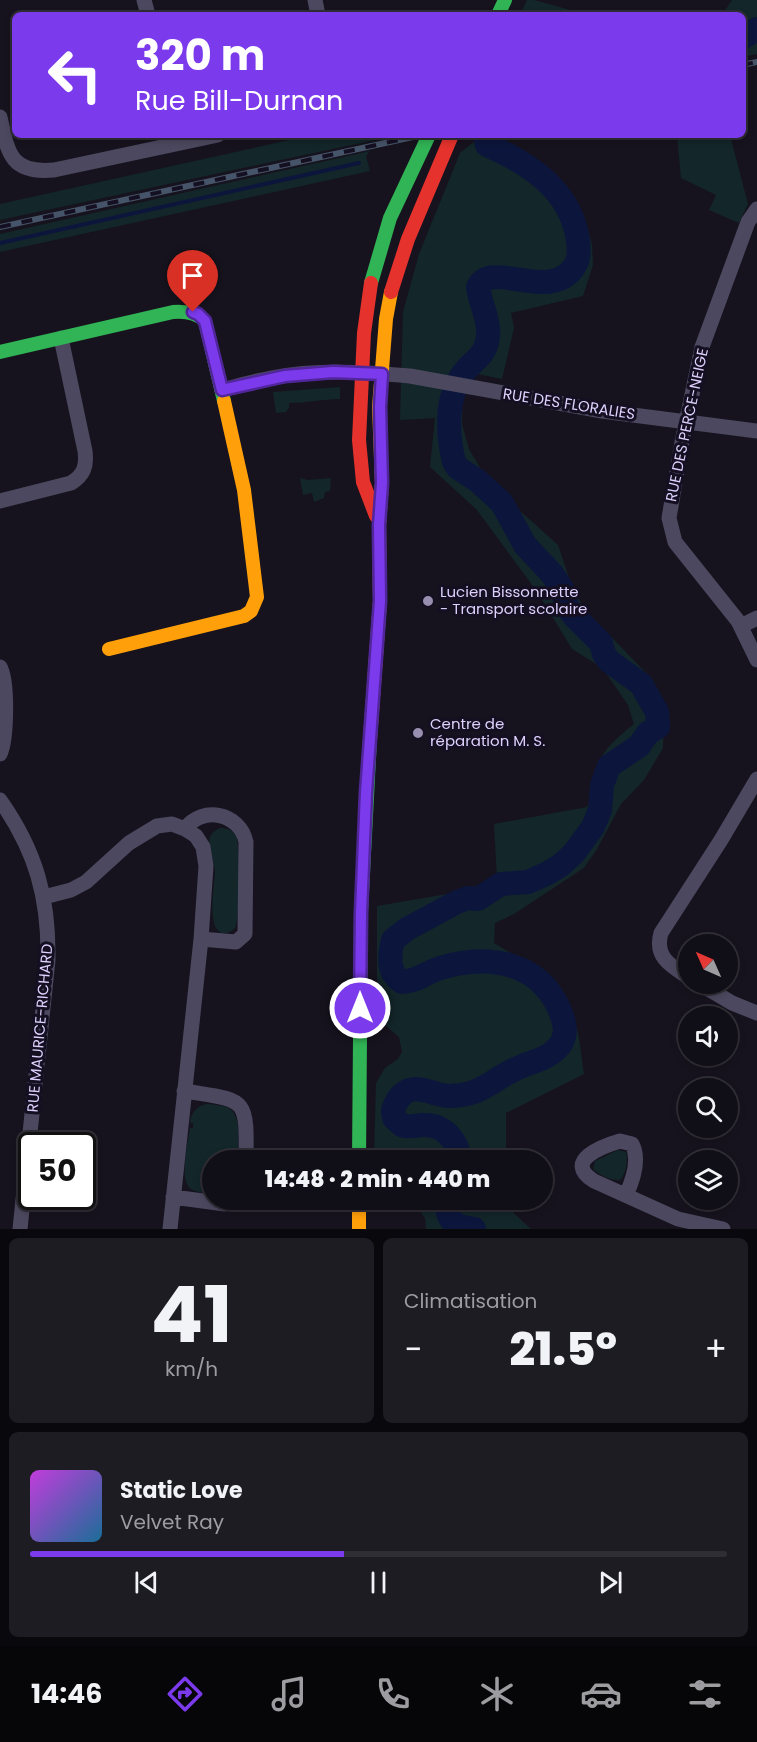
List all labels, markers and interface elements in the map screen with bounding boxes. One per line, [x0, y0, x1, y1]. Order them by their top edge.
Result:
text: 320 m [135, 26, 265, 85]
icon: left [36, 36, 114, 114]
text: Rue Bill-Durnan [135, 82, 343, 119]
pin [167, 250, 218, 312]
icon: arrive [176, 259, 209, 292]
street label: RUE DES PERCE-NEIGE [660, 346, 713, 504]
street label: RUE DES FLORALIES [501, 383, 637, 424]
place label: Lucien Bissonnette - Transport scolaire [440, 581, 587, 619]
marker: Lucien Bissonnette - Transport scolaire [421, 594, 435, 608]
place label: Centre de réparation M. S. [430, 713, 545, 751]
marker: Centre de réparation M. S. [411, 726, 425, 740]
north arrow [678, 934, 738, 994]
map controls [678, 934, 738, 1210]
street label: RUE MAURICE-RICHARD [22, 943, 57, 1113]
position arrow [328, 976, 392, 1040]
button: sound [678, 1006, 738, 1066]
button: search [678, 1078, 738, 1138]
speed limit sign: 50 [18, 1132, 96, 1210]
button: layers [678, 1150, 738, 1210]
text: 14:48 · 2 min · 440 m [265, 1164, 490, 1195]
text: 41 [150, 1260, 233, 1369]
text: Climatisation [404, 1287, 537, 1315]
text: 21.5° [510, 1318, 617, 1381]
text: − [404, 1326, 422, 1373]
text: + [704, 1326, 727, 1373]
text: km/h [165, 1355, 218, 1383]
text: Static Love [120, 1475, 243, 1506]
text: Velvet Ray [120, 1508, 224, 1536]
icon: previous [130, 1566, 163, 1599]
icon: pause [362, 1566, 395, 1599]
icon: next [594, 1566, 627, 1599]
icon: directions [164, 1673, 206, 1715]
icon: music [268, 1673, 310, 1715]
icon: phone [372, 1673, 414, 1715]
icon: climate [476, 1673, 518, 1715]
icon: car [580, 1673, 622, 1715]
icon: filters [684, 1673, 726, 1715]
text: 14:46 [31, 1675, 103, 1712]

